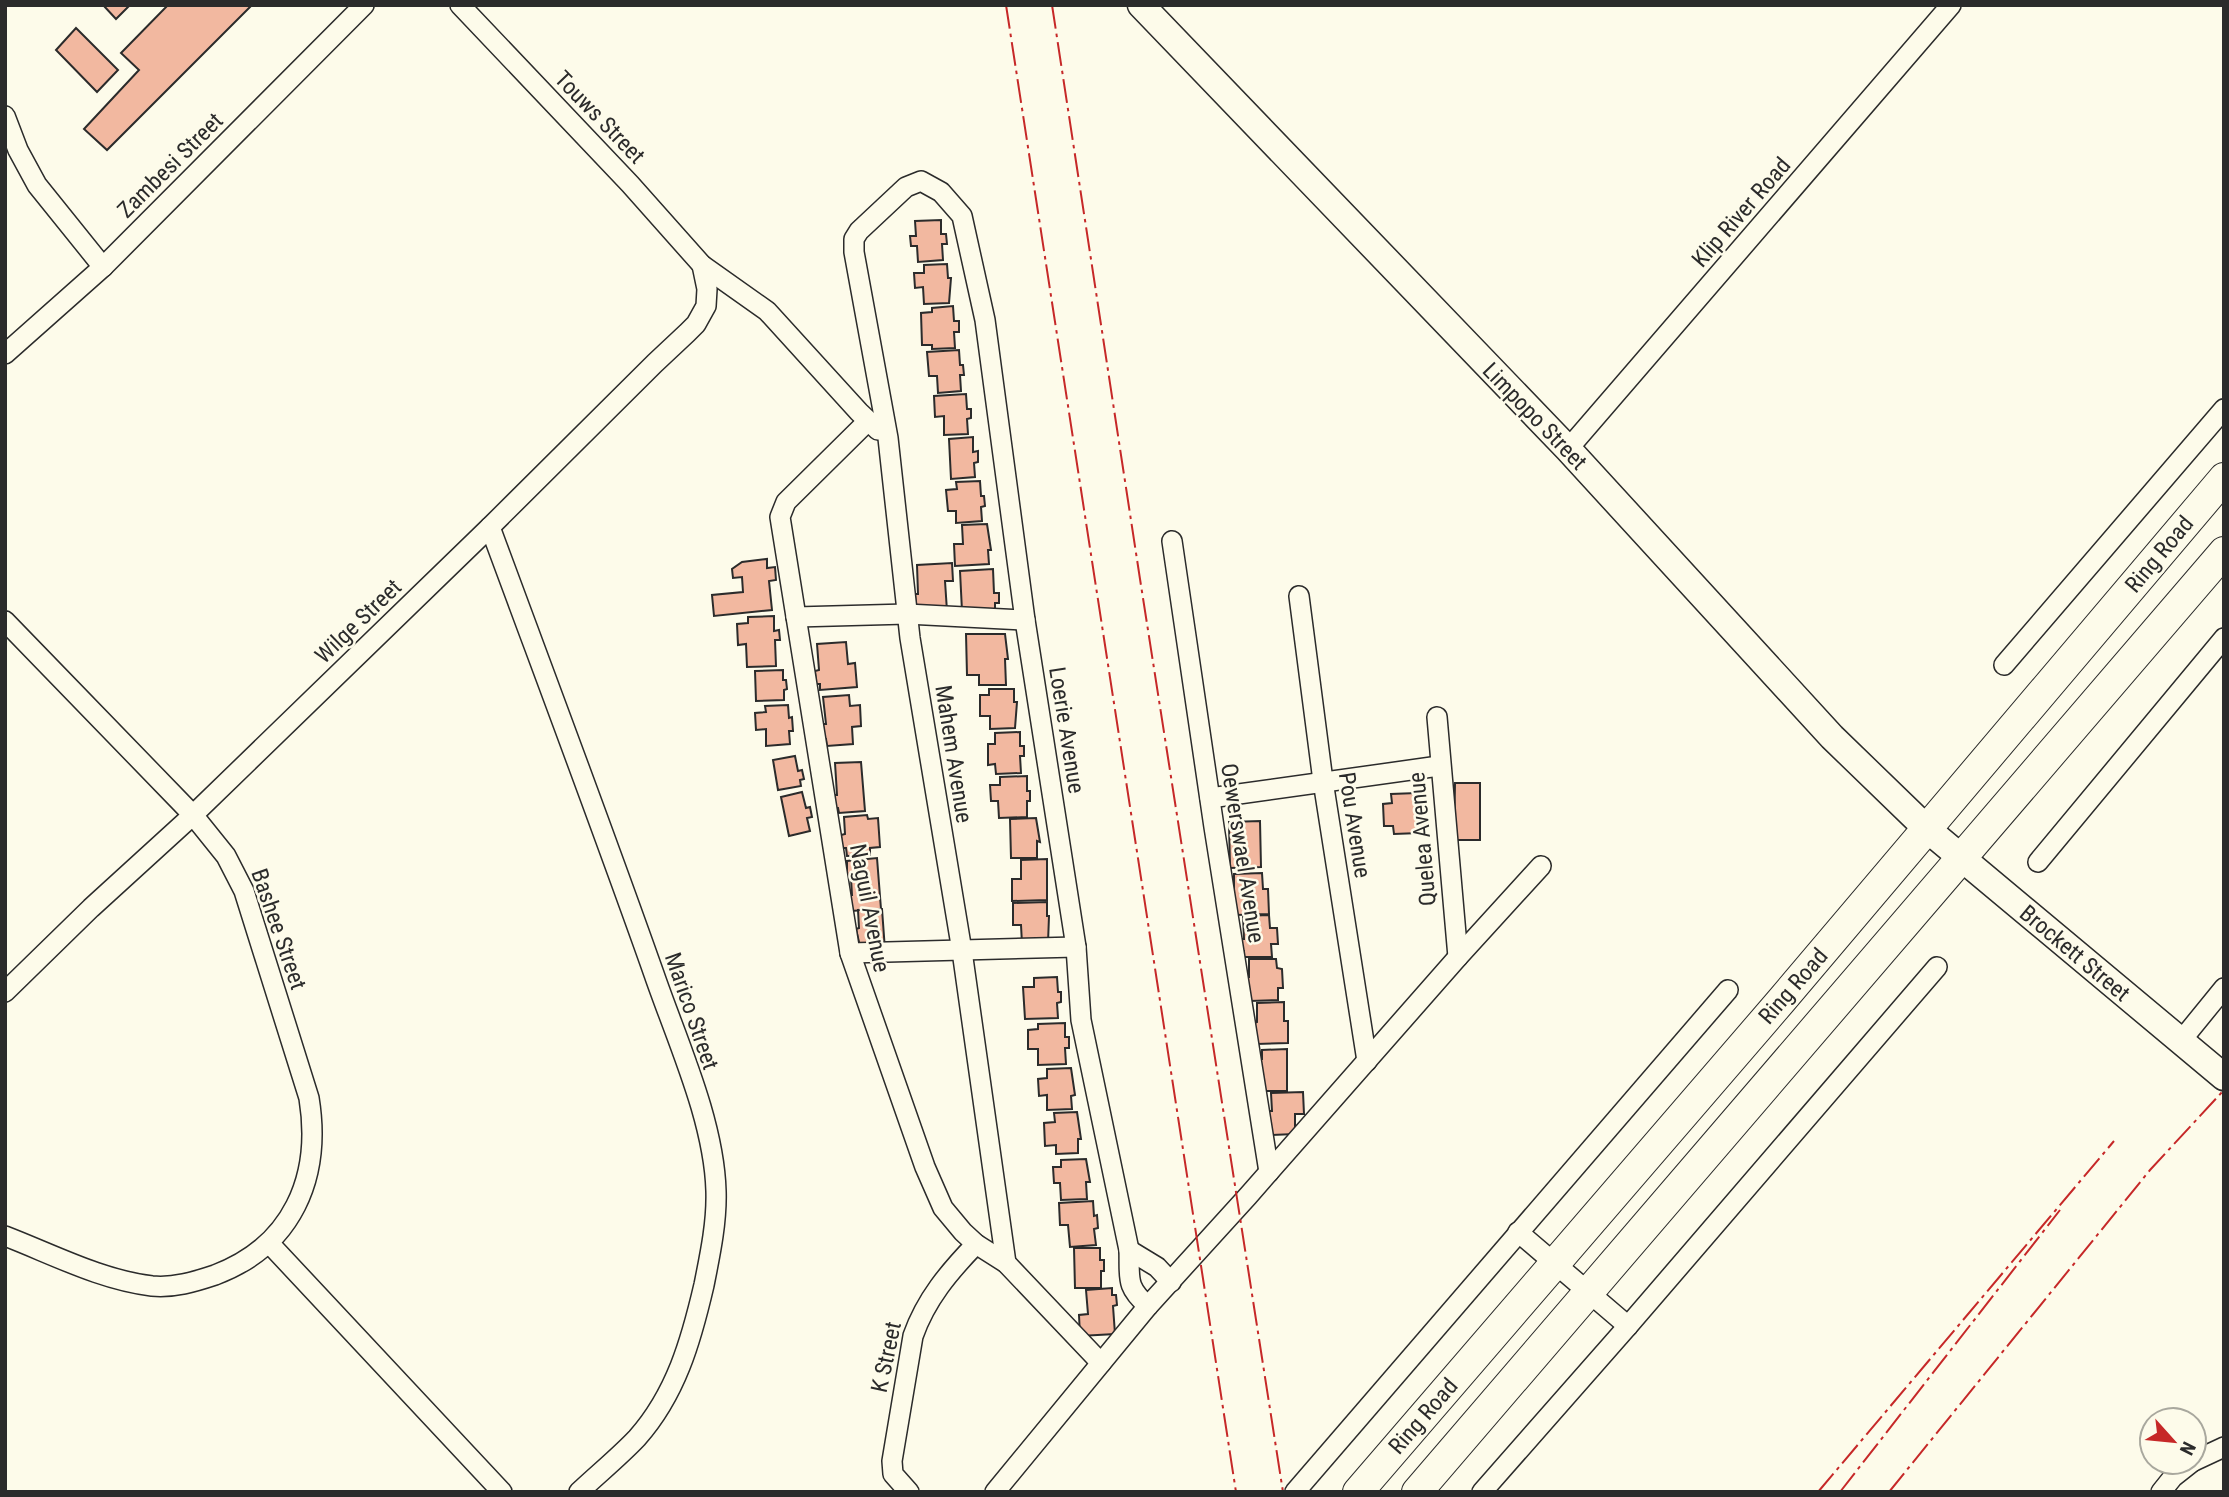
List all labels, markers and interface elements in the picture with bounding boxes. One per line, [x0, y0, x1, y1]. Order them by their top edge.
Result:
street label: Touws Street [549, 65, 650, 169]
street label: Zambesi Street [112, 107, 228, 223]
street label: Klip River Road [1687, 152, 1796, 273]
street label: Limpopo Street [1477, 357, 1592, 476]
street label: Ring Road [2120, 511, 2199, 598]
street label: Wilge Street [310, 574, 407, 669]
street label: Loerie Avenue [1043, 665, 1090, 795]
street label: Mahem Avenue [929, 683, 978, 825]
street label: Oewerswael Avenue [1215, 761, 1270, 945]
street label: Pou Avenue [1333, 770, 1376, 880]
street label: Quelea Avenue [1403, 771, 1442, 907]
street label: Naguil Avenue [844, 842, 895, 974]
street label: Bashee Street [245, 865, 312, 993]
street label: Brockett Street [2014, 900, 2135, 1007]
street label: Ring Road [1753, 943, 1834, 1030]
street label: Marico Street [659, 949, 724, 1073]
street label: K Street [866, 1319, 907, 1395]
street label: Ring Road [1383, 1373, 1464, 1460]
north arrow [2138, 1406, 2208, 1476]
text: N [2175, 1438, 2201, 1459]

